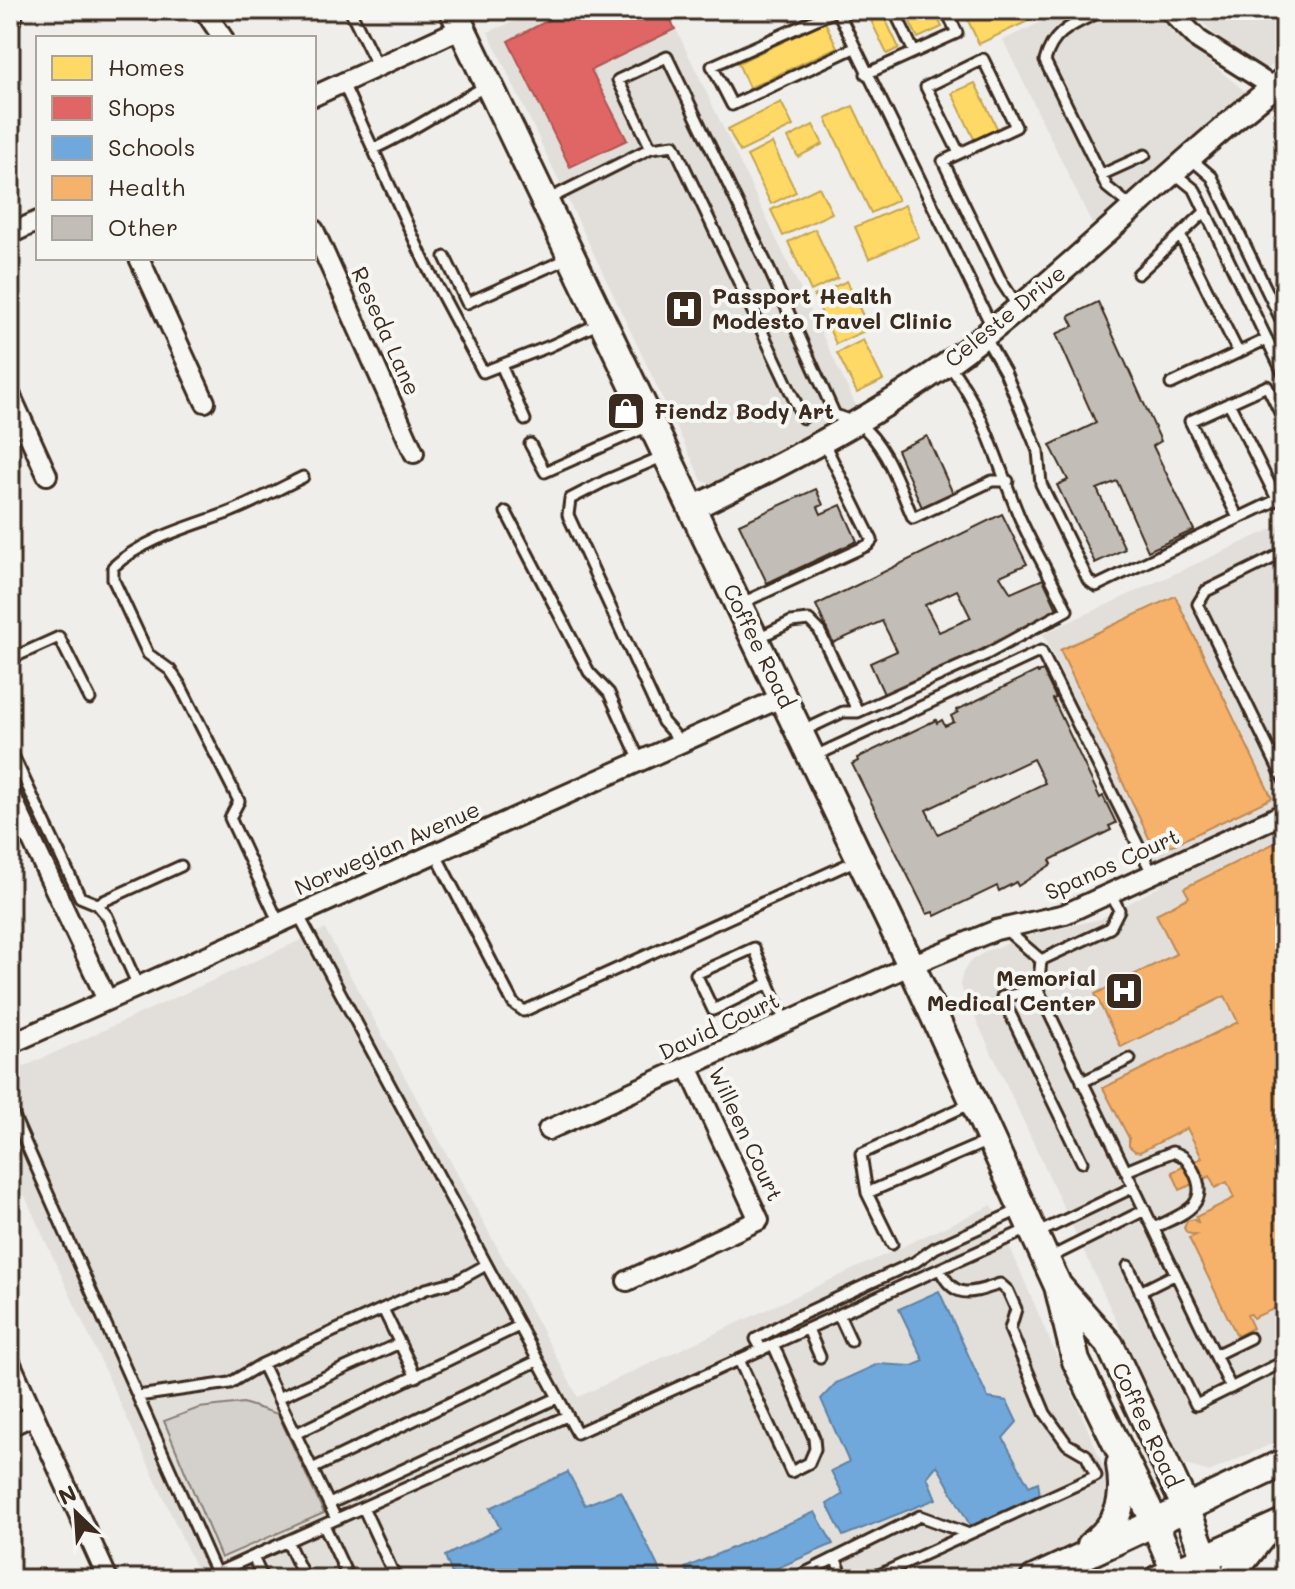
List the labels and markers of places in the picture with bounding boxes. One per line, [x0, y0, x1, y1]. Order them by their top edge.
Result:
place label: Passport Health Modesto Travel Clinic [712, 281, 952, 335]
hospital icon: Passport Health Modesto Travel Clinic [663, 288, 705, 330]
shop icon: Fiendz Body Art [605, 390, 647, 432]
place label: Fiendz Body Art [654, 396, 834, 425]
place label: Memorial Medical Center [927, 963, 1096, 1017]
hospital icon: Memorial Medical Center [1103, 970, 1145, 1012]

